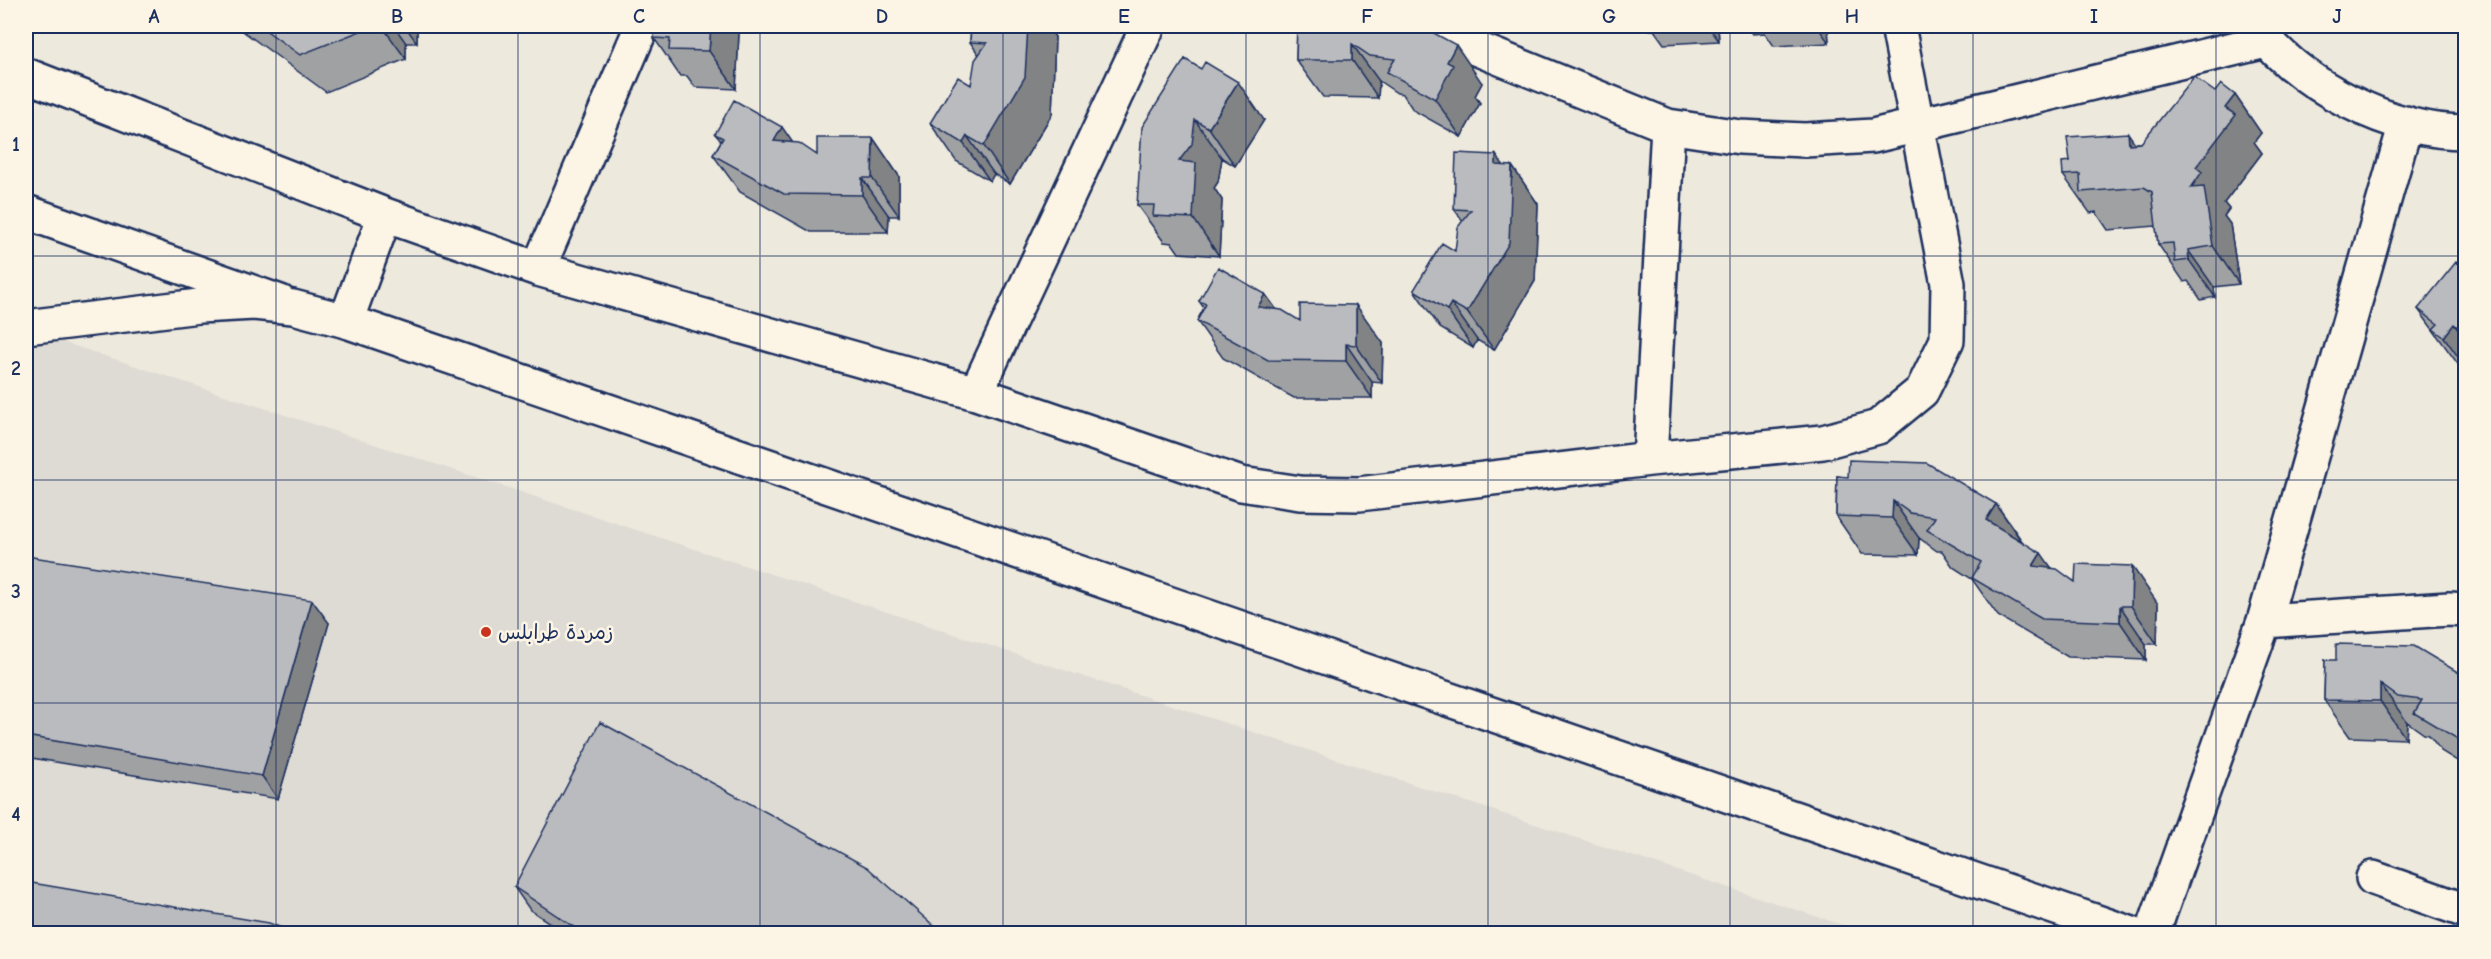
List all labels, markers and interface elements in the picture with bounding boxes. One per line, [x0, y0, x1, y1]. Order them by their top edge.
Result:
text: A [148, 5, 160, 28]
text: B [391, 5, 403, 28]
text: C [633, 5, 645, 28]
text: D [876, 5, 888, 28]
text: E [1118, 5, 1130, 28]
text: F [1361, 5, 1373, 28]
text: G [1602, 5, 1616, 28]
text: H [1845, 5, 1859, 28]
text: I [2090, 5, 2098, 28]
text: J [2332, 5, 2342, 28]
text: 1 [12, 133, 20, 156]
text: 2 [11, 357, 21, 380]
text: 3 [11, 580, 21, 603]
place label: زمردة طرابلس [498, 621, 613, 644]
marker: زمردة طرابلس [479, 625, 493, 639]
text: 4 [11, 803, 21, 826]

